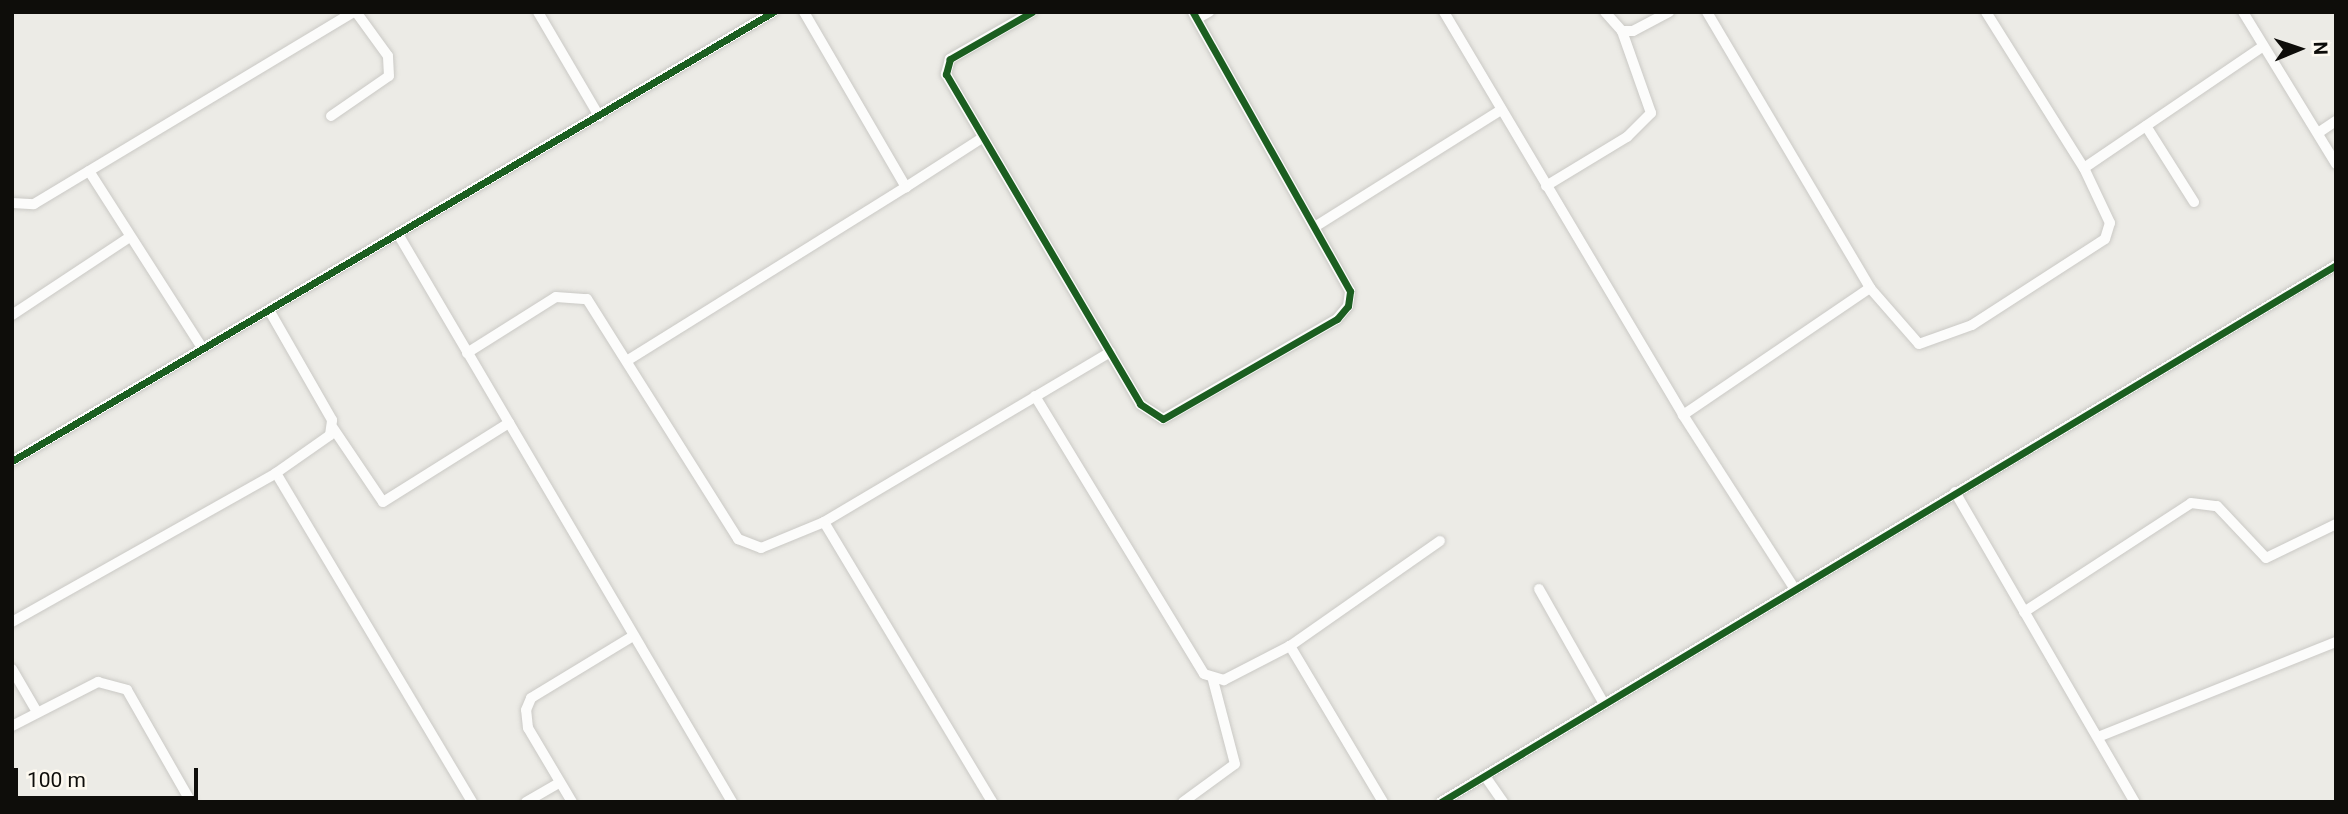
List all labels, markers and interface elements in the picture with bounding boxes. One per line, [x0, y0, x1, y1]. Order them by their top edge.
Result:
north arrow [2264, 14, 2334, 84]
text: N [2309, 41, 2332, 55]
scale bar [18, 754, 201, 798]
text: 100 m [27, 768, 86, 792]

